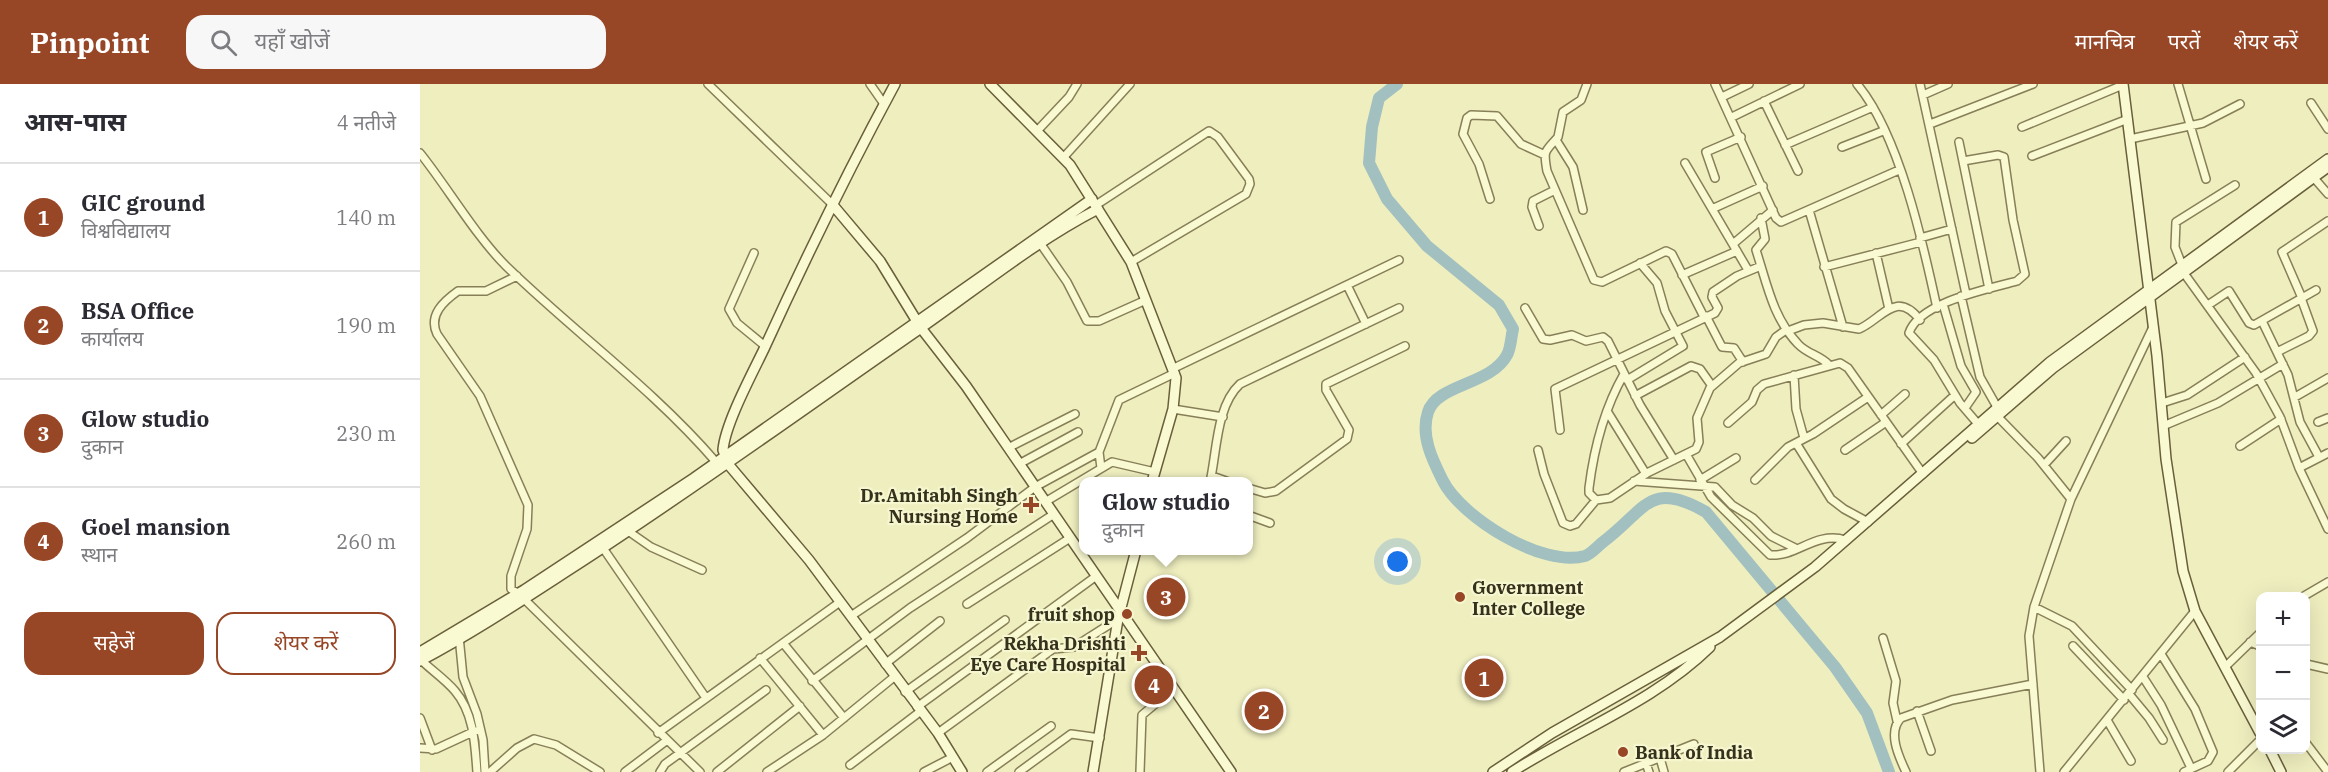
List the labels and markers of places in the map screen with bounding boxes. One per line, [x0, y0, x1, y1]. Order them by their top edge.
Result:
place label: Dr.Amitabh Singh Nursing Home [860, 484, 1018, 528]
marker: Dr.Amitabh Singh Nursing Home [1022, 496, 1040, 514]
pin: 3 [1146, 574, 1186, 620]
place label: Government Inter College [1472, 576, 1585, 620]
marker: Government Inter College [1453, 590, 1467, 604]
place label: fruit shop [1028, 603, 1115, 626]
marker: fruit shop [1120, 607, 1134, 621]
place label: Rekha Drishti Eye Care Hospital [970, 632, 1126, 676]
marker: Rekha Drishti Eye Care Hospital [1130, 644, 1148, 662]
pin: 1 [1464, 656, 1504, 700]
pin: 4 [1134, 662, 1174, 708]
pin: 2 [1244, 688, 1284, 734]
place label: Bank of India [1635, 741, 1753, 764]
marker: Bank of India [1616, 745, 1630, 759]

